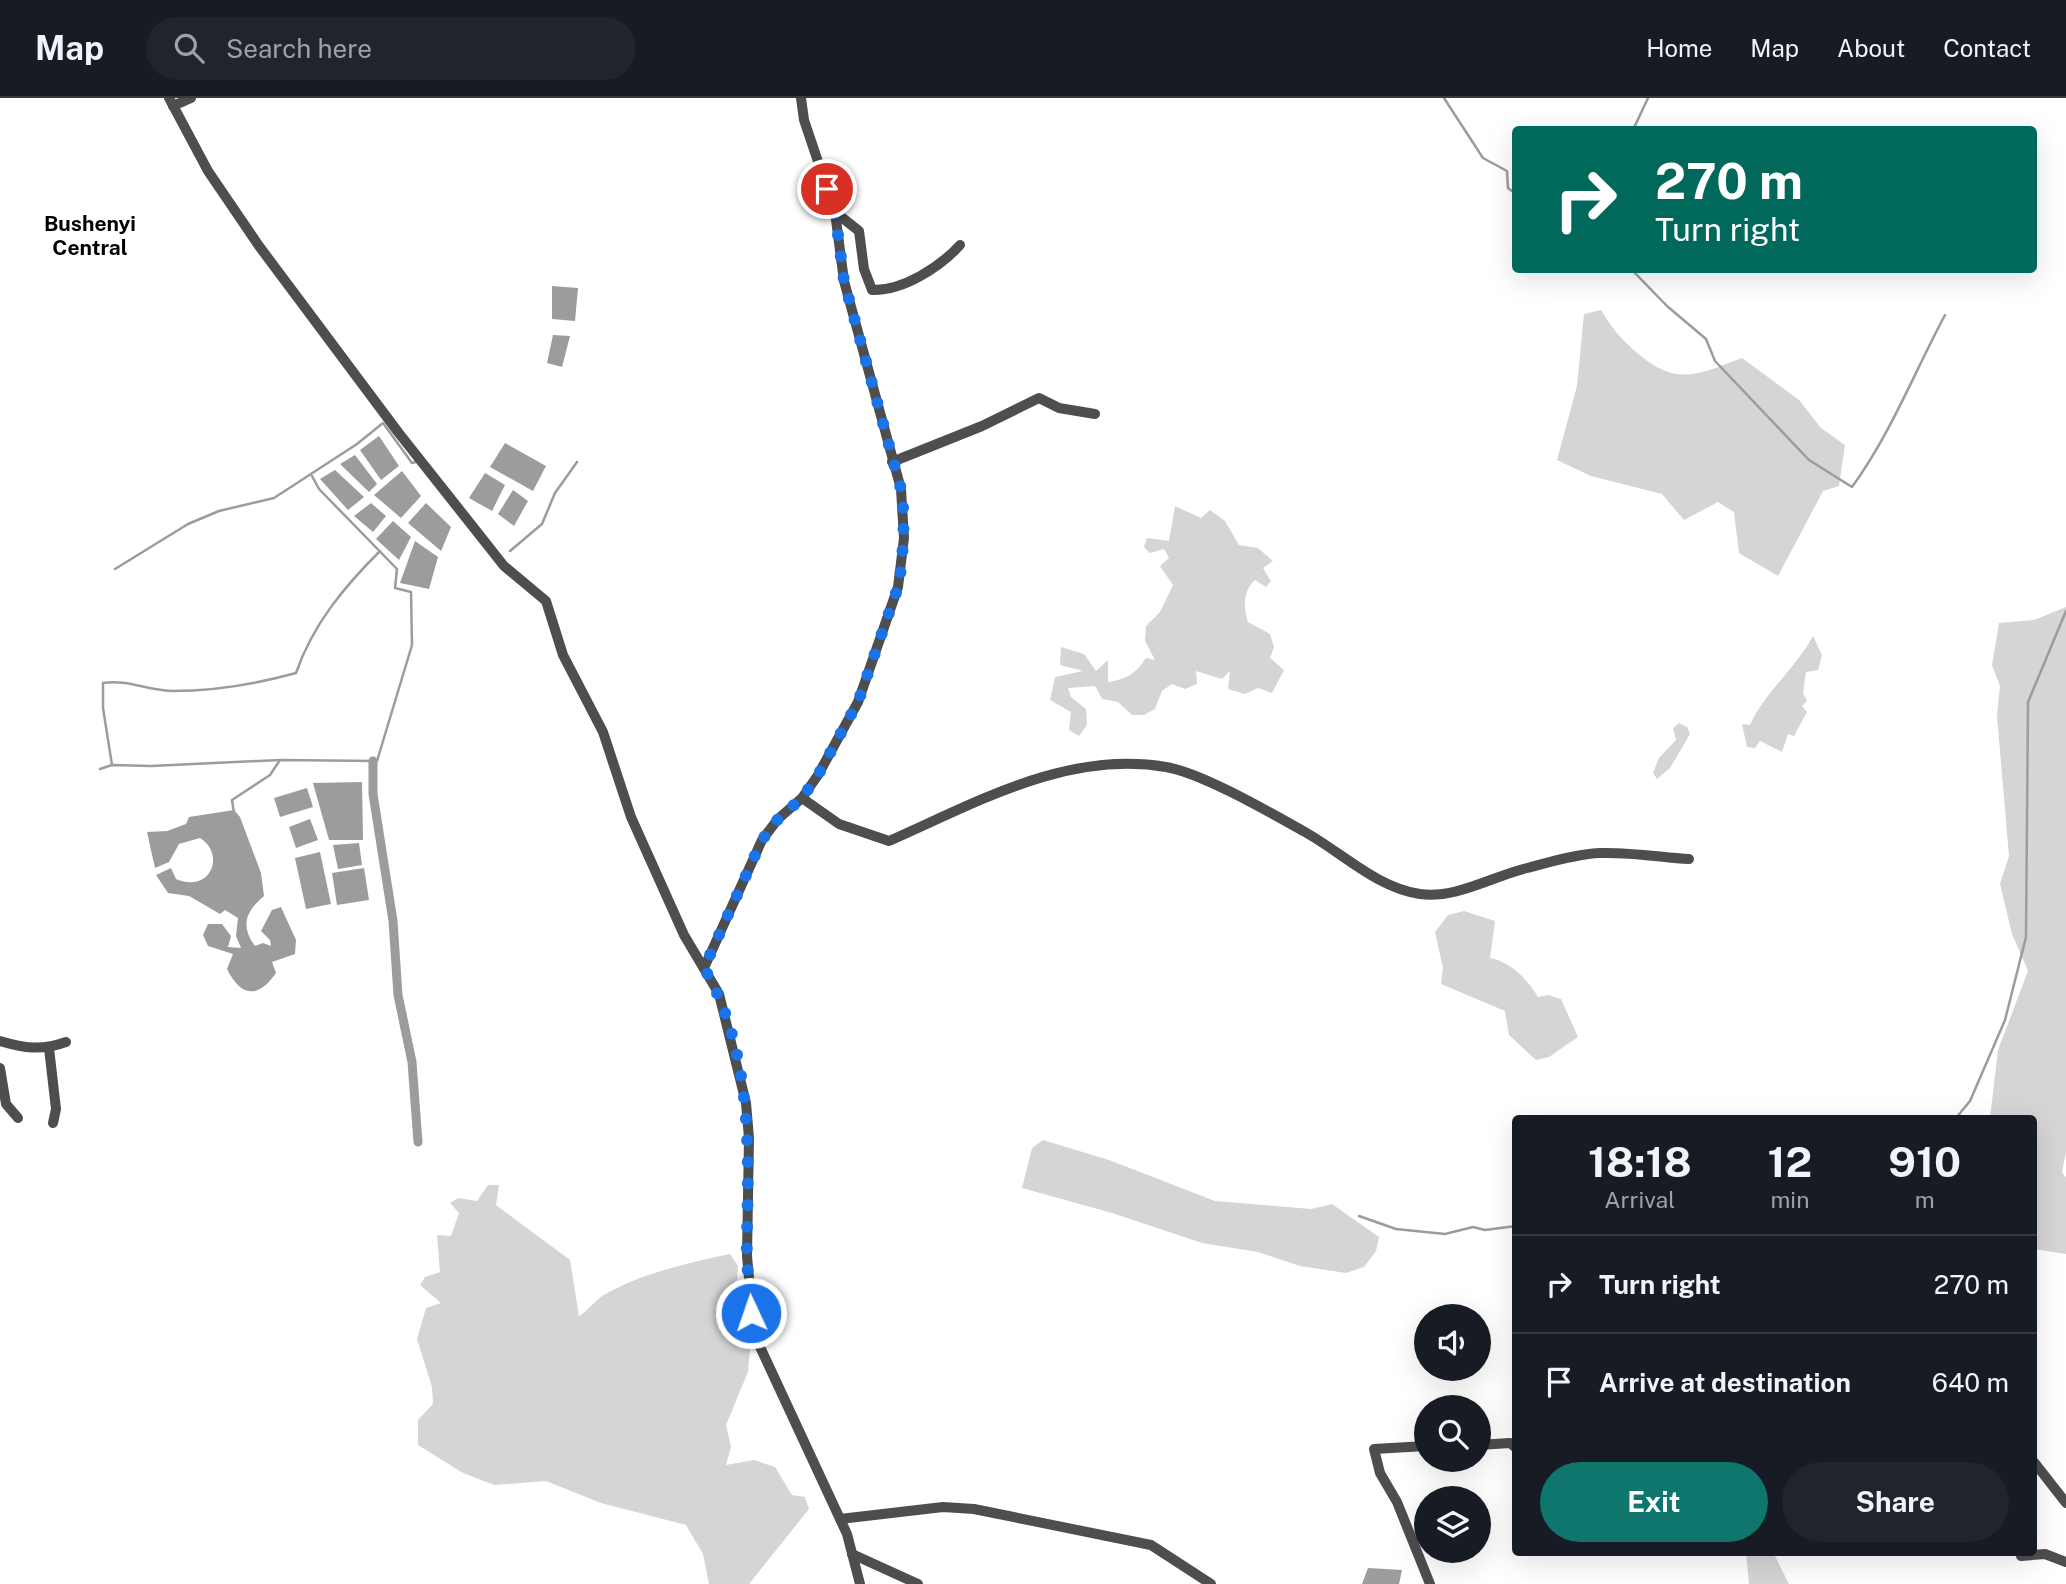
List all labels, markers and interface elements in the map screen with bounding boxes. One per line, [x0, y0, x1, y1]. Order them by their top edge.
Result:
search box [146, 17, 636, 80]
text: Map [35, 29, 104, 67]
icon: search [170, 29, 208, 67]
text: Search here [226, 33, 372, 64]
text: Home [1646, 34, 1712, 62]
text: Map [1750, 34, 1799, 62]
text: About [1837, 34, 1905, 62]
text: Contact [1943, 34, 2031, 62]
text: 270 m [1655, 152, 1803, 210]
icon: right [1540, 154, 1631, 245]
pin [797, 159, 857, 219]
icon: arrive [808, 170, 846, 208]
district label: Bushenyi Central [44, 211, 136, 260]
text: Turn right [1655, 211, 1800, 248]
text: 18:18 [1588, 1137, 1692, 1186]
text: 12 [1768, 1137, 1812, 1186]
text: 910 [1888, 1137, 1961, 1186]
text: Arrival [1604, 1186, 1675, 1213]
text: min [1770, 1186, 1809, 1213]
text: m [1915, 1186, 1935, 1213]
icon: right [1540, 1265, 1578, 1303]
text: Turn right [1599, 1269, 1721, 1300]
text: 270 m [1934, 1269, 2009, 1300]
position arrow [714, 1276, 788, 1350]
map controls [1414, 1304, 1491, 1563]
button: sound [1414, 1304, 1491, 1381]
icon: arrive [1540, 1363, 1578, 1401]
text: Arrive at destination [1599, 1367, 1851, 1398]
text: 640 m [1932, 1367, 2009, 1398]
button: search [1414, 1395, 1491, 1472]
button: Exit [1540, 1462, 1768, 1542]
button: Share [1782, 1462, 2009, 1542]
button: layers [1414, 1486, 1491, 1563]

